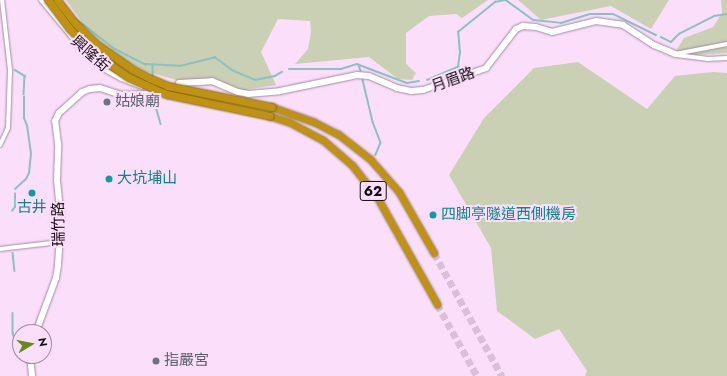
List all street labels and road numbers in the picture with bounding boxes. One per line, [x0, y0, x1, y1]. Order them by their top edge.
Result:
street label: 興隆街 [67, 32, 113, 76]
street label: 月眉路 [429, 64, 477, 96]
road number: 62 [359, 179, 387, 203]
street label: 瑞竹路 [50, 201, 68, 247]

